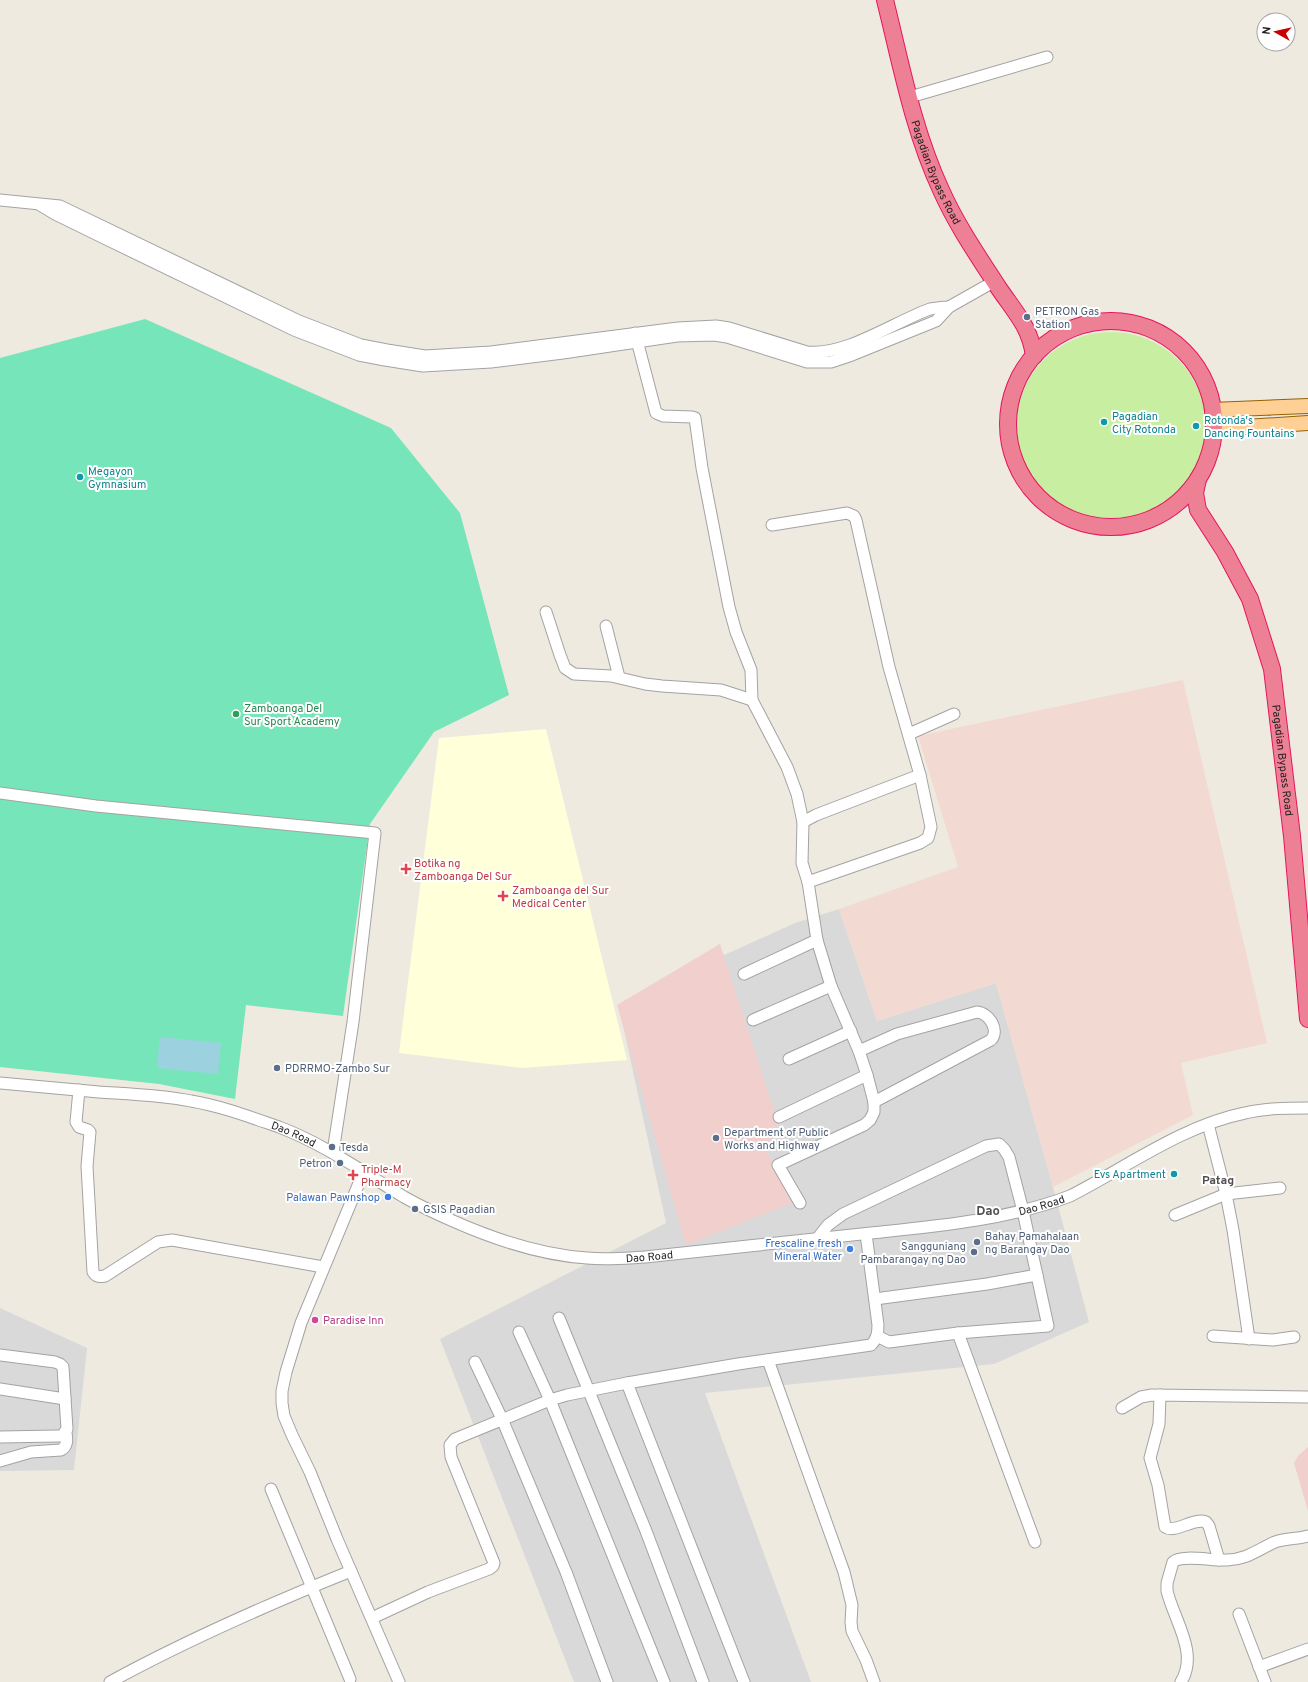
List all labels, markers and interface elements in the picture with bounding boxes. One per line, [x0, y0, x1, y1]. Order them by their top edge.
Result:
north arrow [1256, 12, 1296, 52]
text: N [1260, 26, 1275, 36]
street label: Pagadian Bypass Road [907, 118, 963, 227]
place label: PETRON Gas Station [1035, 305, 1099, 332]
marker: PETRON Gas Station [1022, 312, 1032, 322]
place label: Pagadian City Rotonda [1112, 410, 1176, 437]
place label: Rotonda's Dancing Fountains [1204, 414, 1295, 441]
marker: Pagadian City Rotonda [1099, 417, 1109, 427]
marker: Rotonda's Dancing Fountains [1191, 421, 1201, 431]
place label: Megayon Gymnasium [88, 465, 146, 492]
marker: Megayon Gymnasium [75, 472, 85, 482]
place label: Zamboanga Del Sur Sport Academy [244, 702, 340, 729]
street label: Pagadian Bypass Road [1268, 704, 1296, 817]
marker: Zamboanga Del Sur Sport Academy [231, 709, 241, 719]
place label: Botika ng Zamboanga Del Sur [414, 857, 513, 884]
marker: Botika ng Zamboanga Del Sur [401, 864, 411, 874]
place label: Zamboanga del Sur Medical Center [512, 884, 609, 911]
marker: Zamboanga del Sur Medical Center [497, 890, 509, 902]
place label: PDRRMO-Zambo Sur [285, 1062, 391, 1076]
marker: PDRRMO-Zambo Sur [272, 1063, 282, 1073]
street label: Dao Road [269, 1119, 318, 1151]
place label: Department of Public Works and Highway [724, 1126, 829, 1153]
marker: Department of Public Works and Highway [711, 1133, 721, 1143]
place label: Tesda [340, 1141, 368, 1155]
marker: Tesda [327, 1142, 337, 1152]
place label: Petron [299, 1157, 332, 1171]
marker: Petron [335, 1158, 345, 1168]
place label: Triple-M Pharmacy [361, 1163, 411, 1190]
place label: Evs Apartment [1094, 1168, 1166, 1182]
marker: Evs Apartment [1169, 1169, 1179, 1179]
marker: Triple-M Pharmacy [348, 1170, 358, 1180]
district label: Patag [1202, 1173, 1234, 1189]
place label: Palawan Pawnshop [286, 1191, 380, 1205]
marker: Palawan Pawnshop [383, 1192, 393, 1202]
street label: Dao Road [1017, 1193, 1067, 1219]
place label: GSIS Pagadian [423, 1203, 495, 1217]
marker: GSIS Pagadian [410, 1204, 420, 1214]
district label: Dao [976, 1204, 1000, 1220]
place label: Bahay Pamahalaan ng Barangay Dao [985, 1230, 1079, 1257]
place label: Frescaline fresh Mineral Water [765, 1237, 843, 1264]
marker: Bahay Pamahalaan ng Barangay Dao [972, 1237, 982, 1247]
place label: Sangguniang Pambarangay ng Dao [860, 1240, 966, 1267]
marker: Frescaline fresh Mineral Water [845, 1244, 855, 1254]
marker: Sangguniang Pambarangay ng Dao [969, 1247, 979, 1257]
street label: Dao Road [625, 1248, 674, 1266]
place label: Paradise Inn [323, 1314, 384, 1328]
marker: Paradise Inn [310, 1315, 320, 1325]

